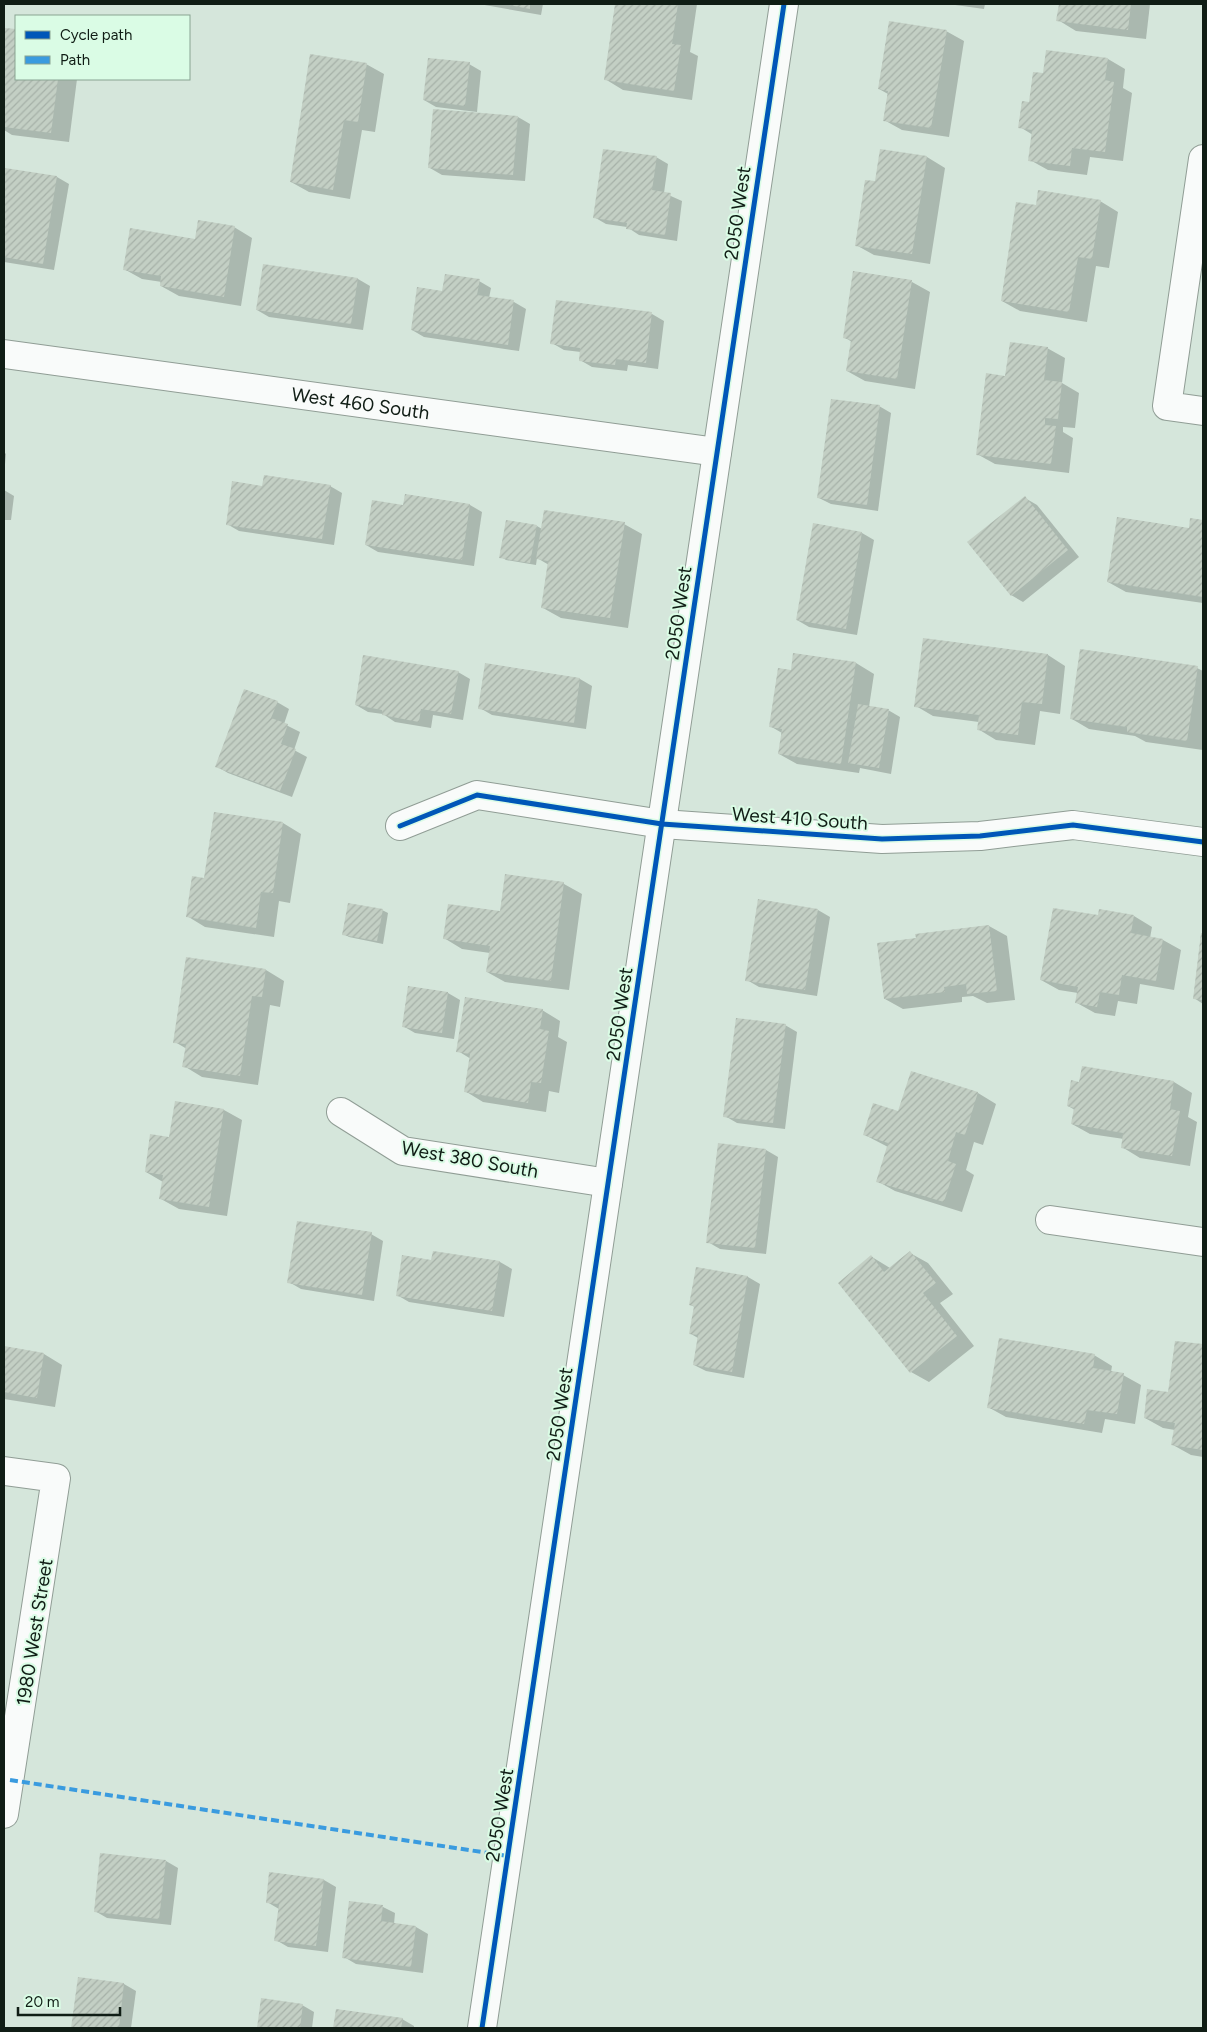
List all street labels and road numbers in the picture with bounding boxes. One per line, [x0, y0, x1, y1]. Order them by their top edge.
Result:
street label: 2050 West [720, 165, 755, 261]
street label: West 460 South [290, 383, 431, 424]
street label: 2050 West [661, 565, 696, 661]
street label: West 410 South [731, 802, 869, 835]
street label: 2050 West [602, 966, 637, 1062]
street label: West 380 South [400, 1136, 540, 1183]
street label: 2050 West [542, 1366, 577, 1462]
street label: 1980 West Street [11, 1557, 58, 1707]
street label: 2050 West [481, 1767, 518, 1864]

